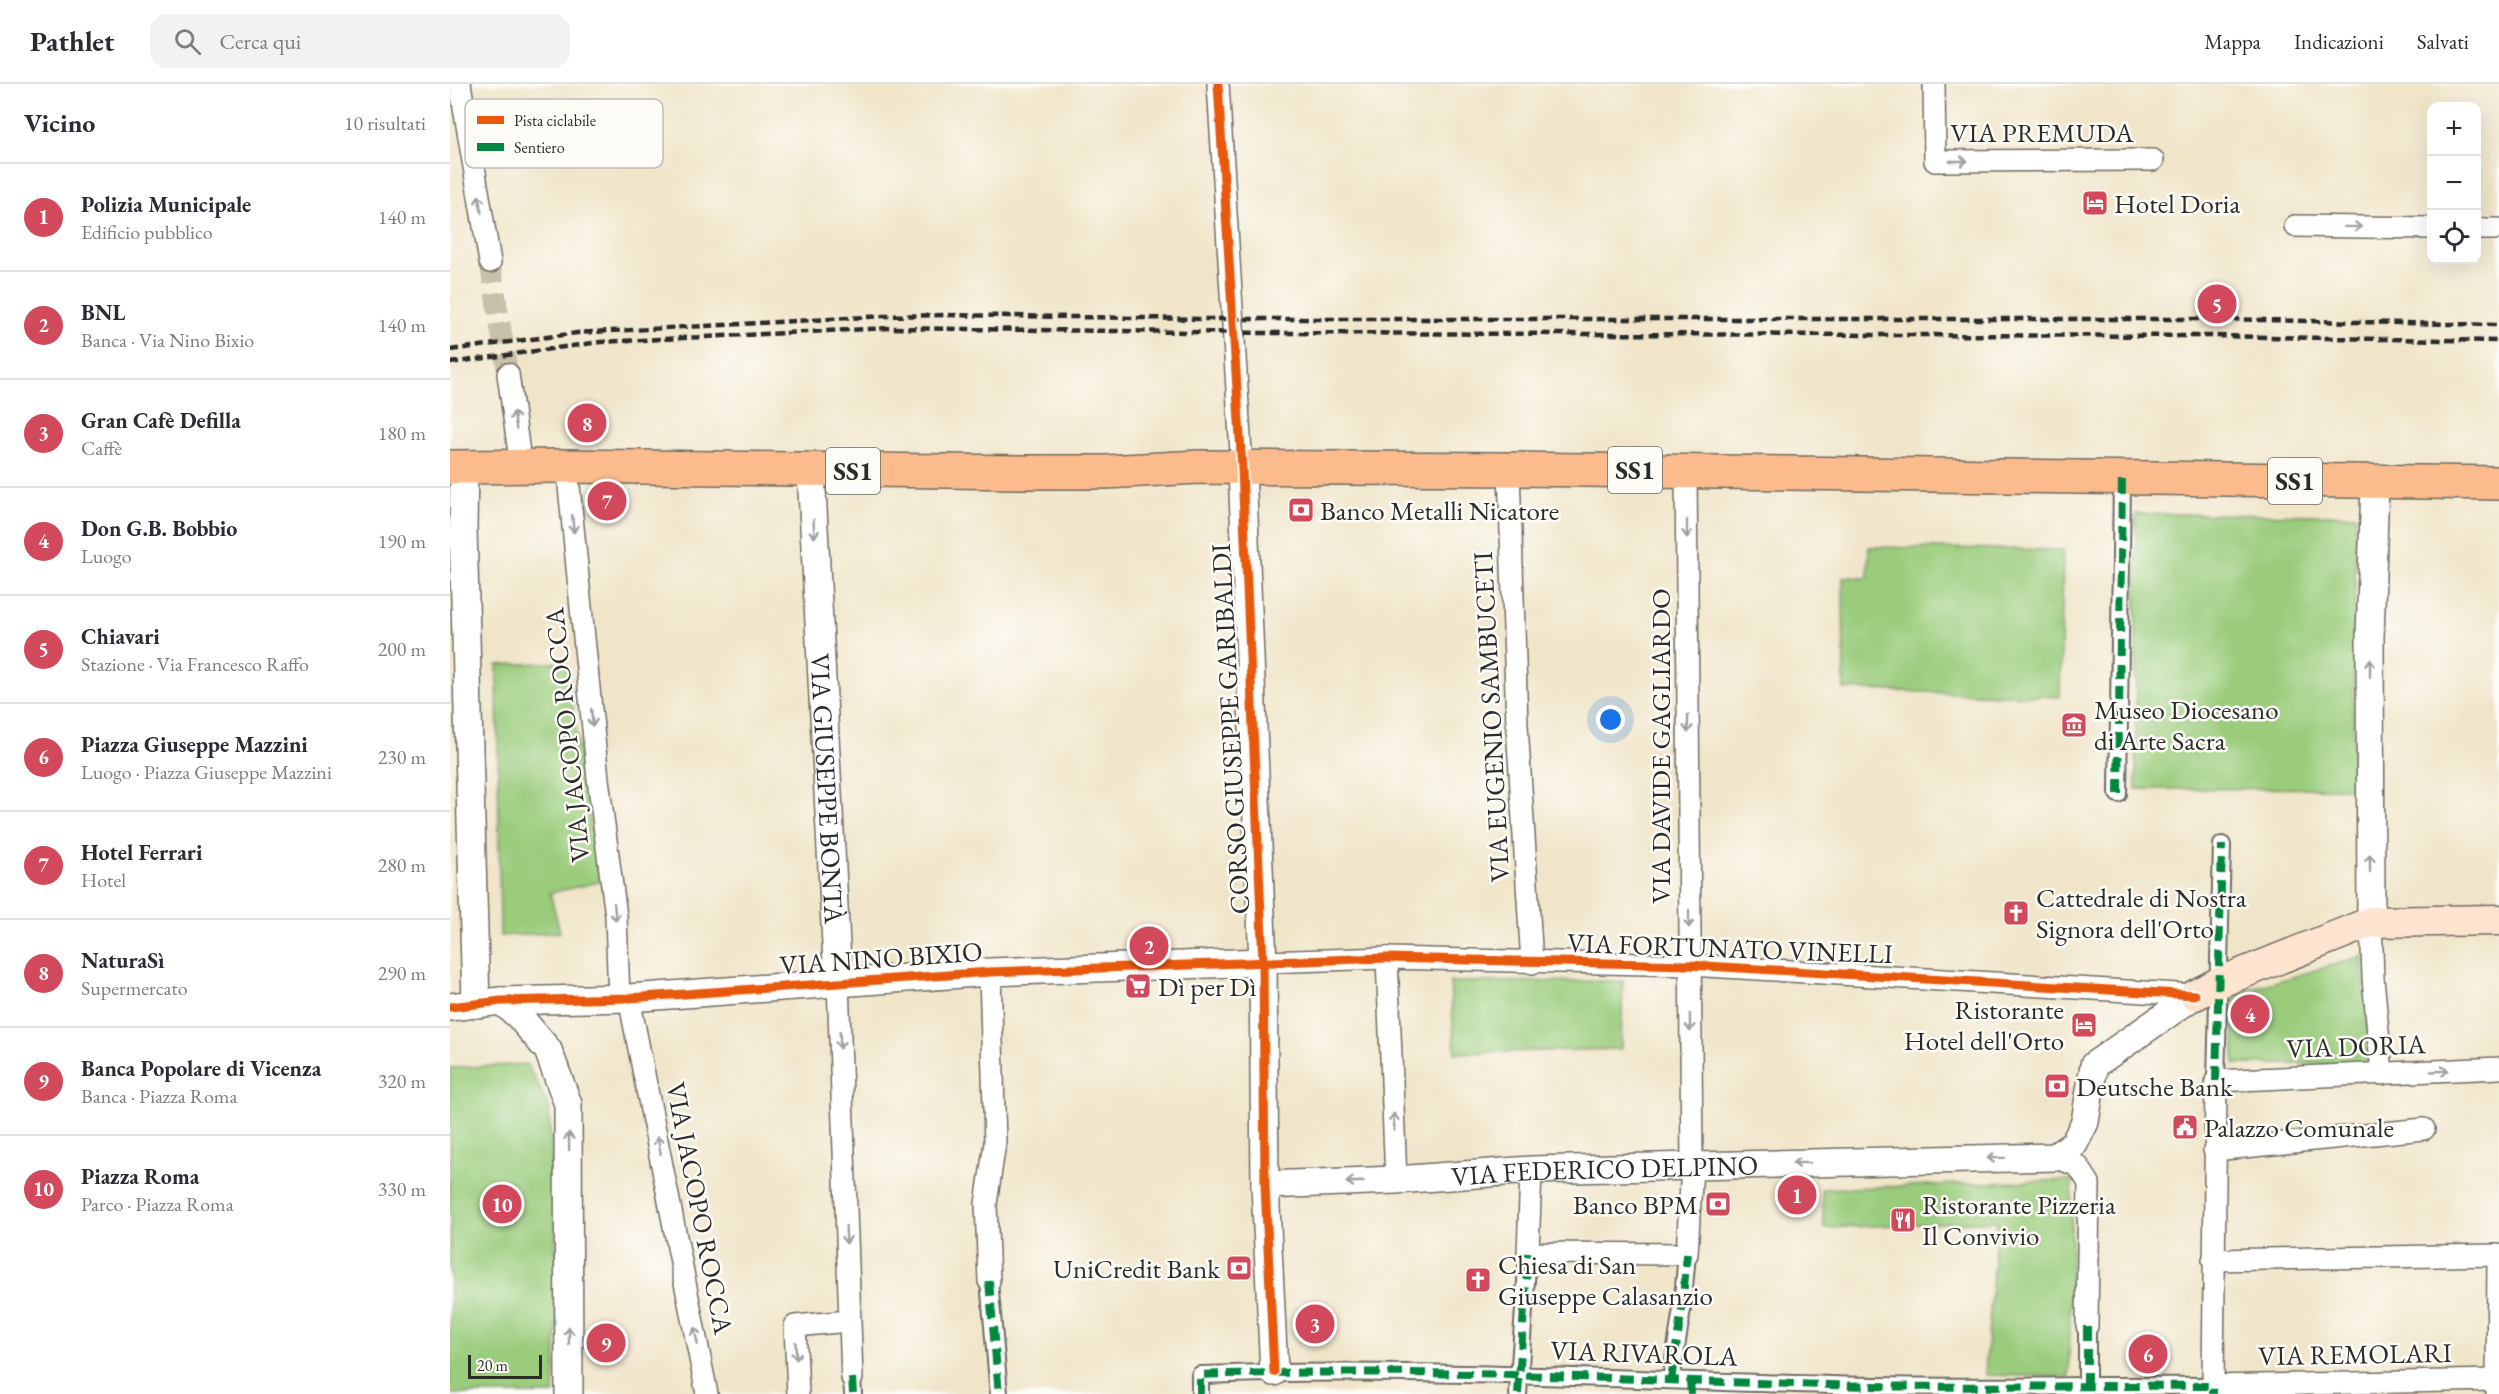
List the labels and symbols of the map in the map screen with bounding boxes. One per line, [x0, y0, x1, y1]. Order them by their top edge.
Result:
legend [465, 99, 663, 168]
text: Pista ciclabile [514, 110, 596, 131]
street label: VIA PREMUDA [1950, 115, 2134, 150]
text: Sentiero [514, 137, 565, 158]
one-way arrow [1949, 155, 1969, 167]
place label: Hotel Doria [2114, 186, 2240, 221]
hotel icon: Hotel Doria [2080, 188, 2110, 218]
one-way arrow [474, 195, 485, 214]
one-way arrow [2343, 221, 2363, 233]
pin: 5 [2198, 282, 2236, 326]
pin: 8 [568, 400, 606, 446]
one-way arrow [509, 411, 520, 431]
road number: SS1 [1608, 447, 1662, 493]
road number: SS1 [826, 448, 880, 494]
road number: SS1 [2268, 458, 2322, 504]
pin: 7 [588, 478, 626, 524]
place label: Banco Metalli Nicatore [1320, 493, 1559, 528]
bank icon: Banco Metalli Nicatore [1286, 495, 1316, 525]
one-way arrow [568, 514, 579, 534]
one-way arrow [1681, 518, 1693, 538]
one-way arrow [809, 519, 820, 539]
street label: CORSO GIUSEPPE GARIBALDI [1203, 543, 1257, 915]
street label: VIA EUGENIO SAMBUCETI [1465, 551, 1517, 883]
street label: VIA DAVIDE GAGLIARDO [1643, 588, 1678, 904]
street label: VIA JACOPO ROCCA [536, 606, 598, 864]
street label: VIA GIUSEPPE BONTÀ [803, 652, 852, 925]
one-way arrow [2364, 659, 2376, 679]
place label: Museo Diocesano di Arte Sacra [2094, 692, 2279, 758]
your location [1596, 705, 1625, 734]
one-way arrow [587, 708, 598, 728]
museum icon: Museo Diocesano di Arte Sacra [2059, 710, 2089, 740]
one-way arrow [1682, 713, 1694, 733]
one-way arrow [2364, 854, 2376, 874]
place label: Cattedrale di Nostra Signora dell'Orto [2036, 880, 2247, 946]
church icon: Cattedrale di Nostra Signora dell'Orto [2001, 898, 2031, 928]
one-way arrow [610, 901, 621, 921]
one-way arrow [1683, 908, 1695, 928]
pin: 2 [1130, 924, 1168, 968]
street label: VIA FORTUNATO VINELLI [1566, 925, 1894, 971]
street label: VIA NINO BIXIO [778, 933, 984, 983]
place label: Dì per Dì [1158, 969, 1257, 1004]
supermarket icon: Dì per Dì [1123, 971, 1153, 1001]
place label: Ristorante Hotel dell'Orto [1904, 992, 2064, 1058]
pin: 4 [2230, 992, 2270, 1036]
hotel icon: Ristorante Hotel dell'Orto [2069, 1010, 2099, 1040]
one-way arrow [1684, 1013, 1696, 1033]
street label: VIA DORIA [2286, 1026, 2427, 1066]
one-way arrow [834, 1030, 845, 1050]
one-way arrow [2430, 1065, 2450, 1077]
place label: Deutsche Bank [2076, 1069, 2233, 1104]
bank icon: Deutsche Bank [2042, 1071, 2072, 1101]
street label: VIA JACOPO ROCCA [658, 1079, 742, 1337]
place label: Palazzo Comunale [2204, 1110, 2394, 1145]
public building icon: Palazzo Comunale [2170, 1112, 2200, 1142]
one-way arrow [1388, 1113, 1399, 1133]
one-way arrow [563, 1131, 575, 1151]
one-way arrow [653, 1136, 664, 1155]
street label: VIA FEDERICO DELPINO [1450, 1147, 1759, 1193]
one-way arrow [1987, 1152, 2007, 1164]
one-way arrow [1792, 1157, 1812, 1168]
pin: 1 [1778, 1172, 1816, 1218]
one-way arrow [1345, 1176, 1365, 1188]
pin: 10 [482, 1182, 522, 1226]
place label: Banco BPM [1573, 1187, 1698, 1222]
place label: Ristorante Pizzeria Il Convivio [1922, 1187, 2116, 1253]
bank icon: Banco BPM [1703, 1189, 1733, 1219]
restaurant icon: Ristorante Pizzeria Il Convivio [1888, 1205, 1918, 1235]
one-way arrow [840, 1225, 852, 1244]
place label: Chiesa di San Giuseppe Calasanzio [1498, 1247, 1713, 1313]
place label: UniCredit Bank [1053, 1251, 1220, 1286]
bank icon: UniCredit Bank [1224, 1253, 1254, 1283]
church icon: Chiesa di San Giuseppe Calasanzio [1463, 1265, 1493, 1295]
pin: 3 [1296, 1302, 1334, 1346]
pin: 9 [586, 1320, 626, 1366]
one-way arrow [564, 1326, 575, 1346]
one-way arrow [690, 1327, 701, 1347]
street label: VIA RIVAROLA [1550, 1332, 1739, 1374]
pin: 6 [2128, 1332, 2168, 1376]
street label: VIA REMOLARI [2258, 1335, 2452, 1373]
one-way arrow [790, 1341, 801, 1361]
scale bar [468, 1352, 542, 1380]

